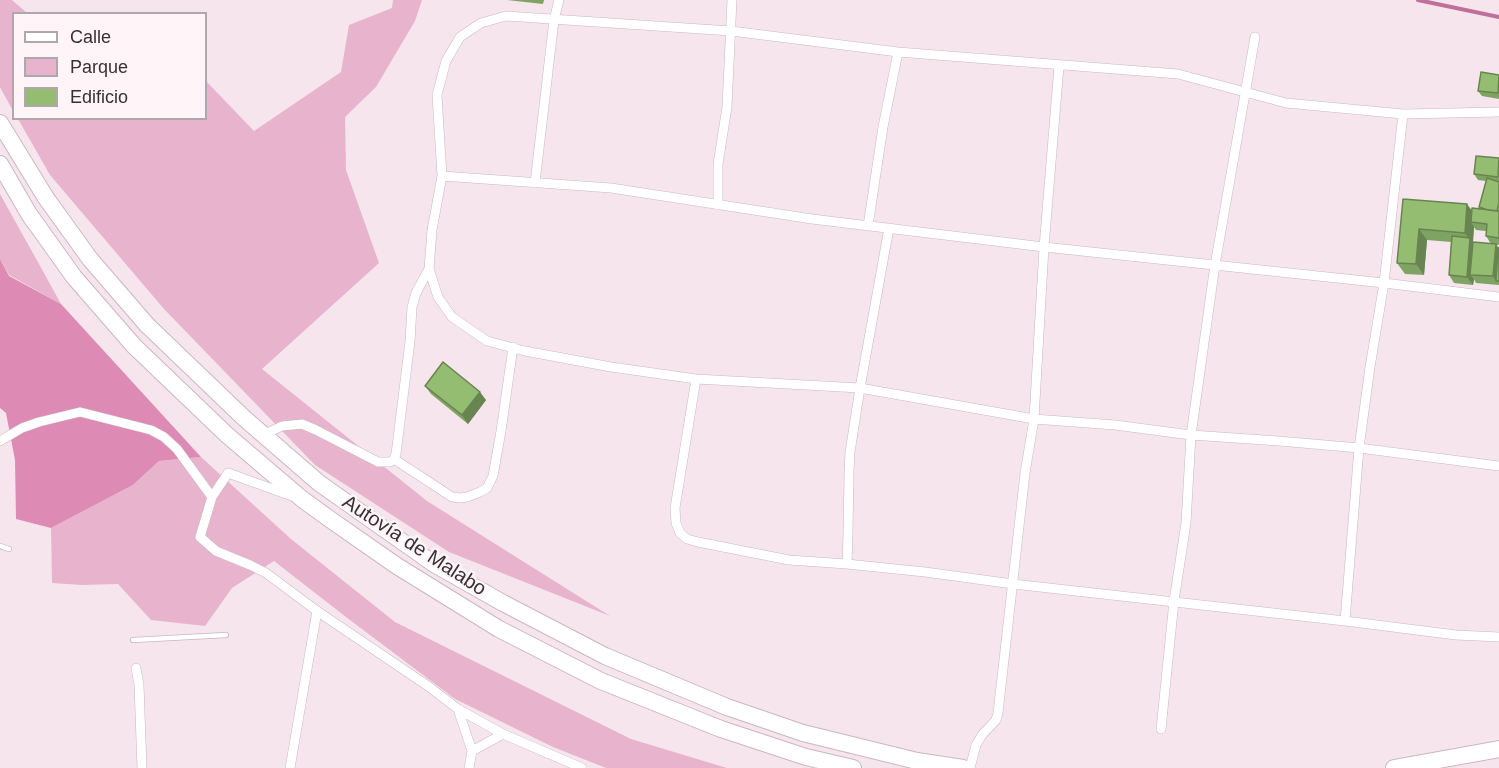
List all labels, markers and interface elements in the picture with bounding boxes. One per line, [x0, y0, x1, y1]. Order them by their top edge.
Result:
legend [12, 12, 207, 120]
text: Calle [70, 27, 111, 47]
text: Parque [70, 57, 128, 77]
text: Edificio [70, 87, 128, 107]
street label: Autovía de Malabo [338, 491, 490, 601]

